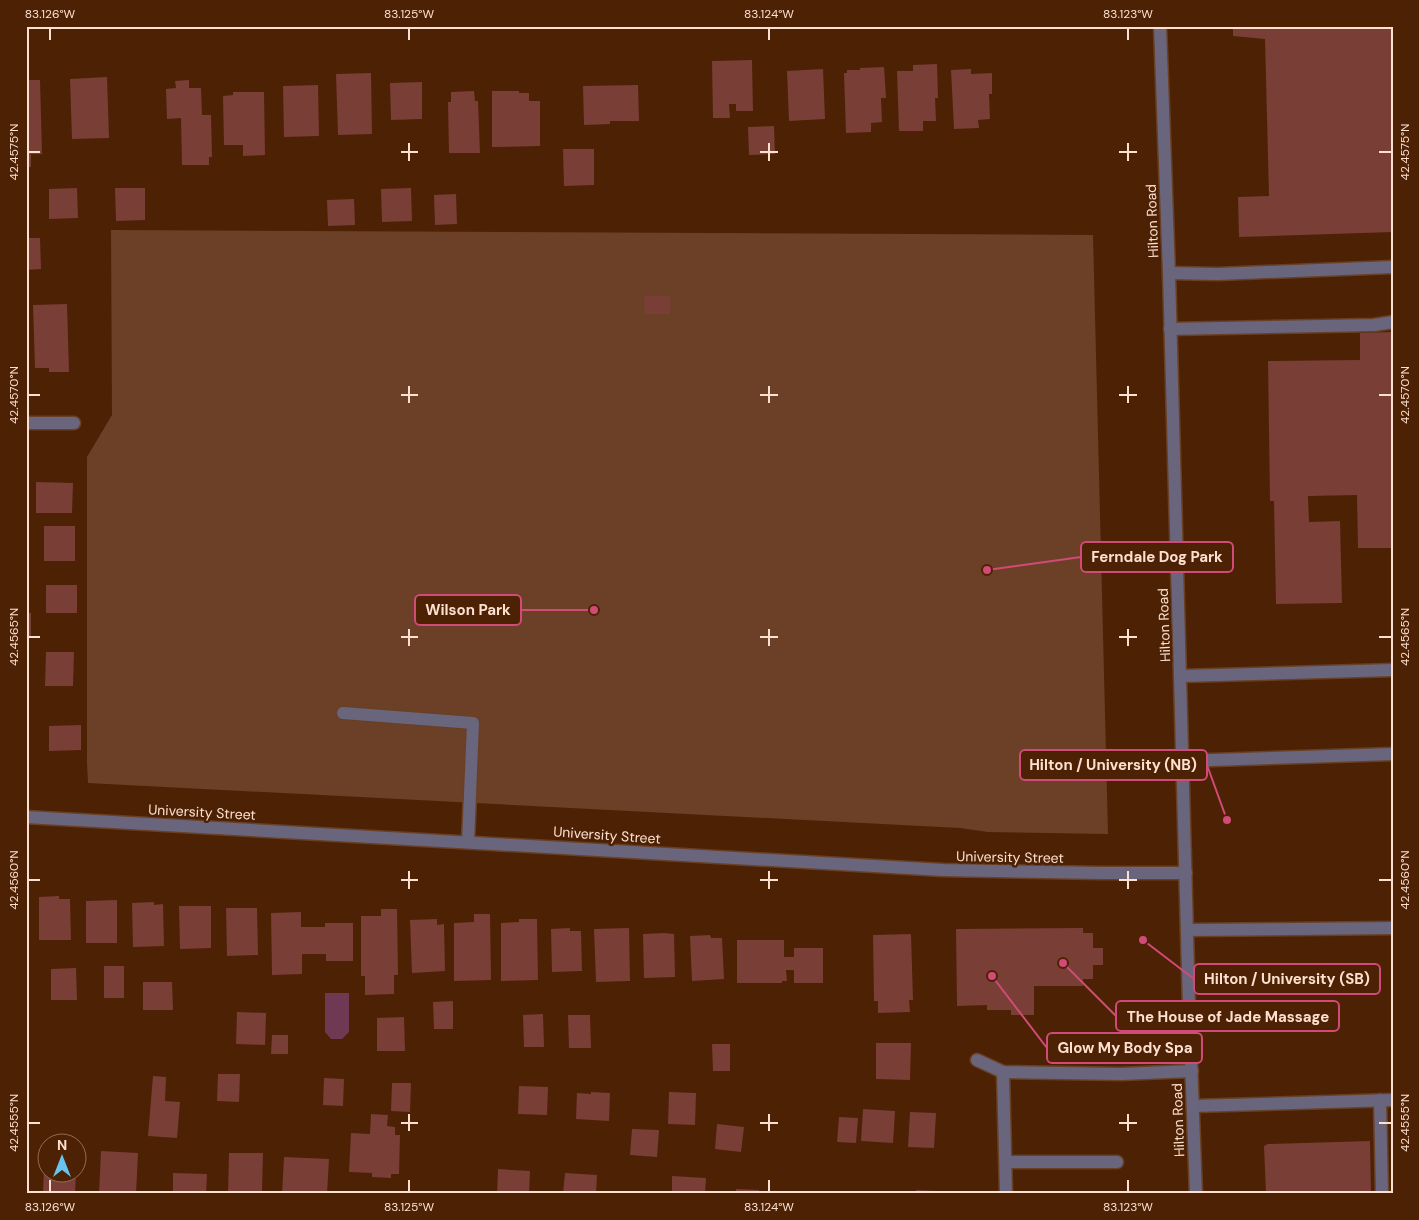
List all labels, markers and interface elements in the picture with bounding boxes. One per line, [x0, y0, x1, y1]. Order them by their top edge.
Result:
text: 83.126°W [25, 6, 76, 22]
text: 83.125°W [384, 6, 434, 22]
text: 83.124°W [744, 6, 794, 22]
text: 83.123°W [1103, 6, 1153, 22]
text: 42.4575°N [6, 124, 22, 180]
text: 42.4575°N [1397, 124, 1413, 180]
street label: Hilton Road [1142, 184, 1162, 258]
text: 42.4570°N [6, 366, 22, 424]
text: 42.4570°N [1397, 366, 1413, 424]
callout: Ferndale Dog Park [1081, 542, 1233, 572]
text: Ferndale Dog Park [1091, 547, 1223, 567]
street label: Hilton Road [1154, 588, 1174, 662]
callout: Wilson Park [415, 595, 521, 625]
text: Wilson Park [425, 600, 511, 620]
text: 42.4565°N [6, 608, 22, 666]
text: 42.4565°N [1397, 608, 1413, 666]
callout: Hilton / University (NB) [1020, 750, 1207, 780]
text: Hilton / University (NB) [1029, 755, 1197, 775]
street label: University Street [148, 800, 256, 824]
street label: University Street [553, 822, 661, 848]
street label: University Street [956, 847, 1064, 867]
text: 42.4560°N [6, 850, 22, 910]
text: 42.4560°N [1397, 850, 1413, 910]
callout: Hilton / University (SB) [1194, 964, 1380, 994]
text: Hilton / University (SB) [1204, 969, 1370, 989]
callout: The House of Jade Massage [1116, 1001, 1339, 1031]
text: The House of Jade Massage [1127, 1007, 1329, 1027]
callout: Glow My Body Spa [1047, 1033, 1202, 1063]
text: Glow My Body Spa [1057, 1038, 1193, 1058]
street label: Hilton Road [1168, 1083, 1188, 1157]
text: 42.4555°N [6, 1094, 22, 1152]
text: 42.4555°N [1397, 1094, 1413, 1152]
north arrow [38, 1132, 88, 1182]
text: N [57, 1136, 67, 1154]
text: 83.126°W [25, 1199, 76, 1215]
text: 83.125°W [384, 1199, 434, 1215]
text: 83.124°W [744, 1199, 794, 1215]
text: 83.123°W [1103, 1199, 1153, 1215]

